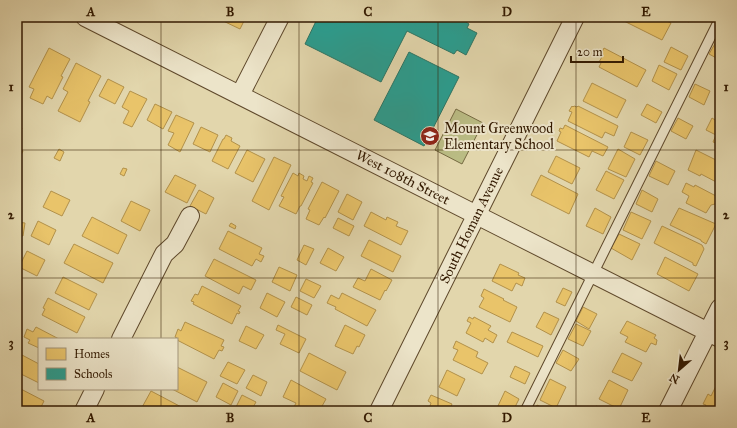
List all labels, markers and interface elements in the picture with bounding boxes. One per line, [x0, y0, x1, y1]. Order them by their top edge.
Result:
text: A [86, 4, 96, 20]
text: B [226, 4, 235, 20]
text: C [364, 4, 373, 20]
text: D [502, 4, 512, 20]
text: E [641, 4, 651, 20]
scale bar [571, 38, 623, 64]
text: 20 m [577, 45, 603, 59]
text: 1 [8, 79, 14, 95]
text: 1 [723, 79, 729, 95]
place label: Mount Greenwood Elementary School [444, 120, 554, 153]
school or university icon: Mount Greenwood Elementary School [419, 125, 441, 147]
street label: West 108th Street [353, 146, 453, 208]
street label: South Homan Avenue [436, 164, 507, 286]
text: 2 [8, 207, 15, 223]
text: 2 [723, 207, 730, 223]
text: 3 [8, 335, 14, 351]
text: 3 [723, 335, 729, 351]
legend [38, 338, 178, 390]
text: Homes [74, 347, 110, 361]
north arrow [659, 350, 699, 390]
text: Schools [74, 367, 112, 381]
text: N [667, 370, 682, 386]
text: A [86, 410, 96, 426]
text: B [226, 410, 235, 426]
text: C [364, 410, 373, 426]
text: D [502, 410, 512, 426]
text: E [641, 410, 651, 426]

